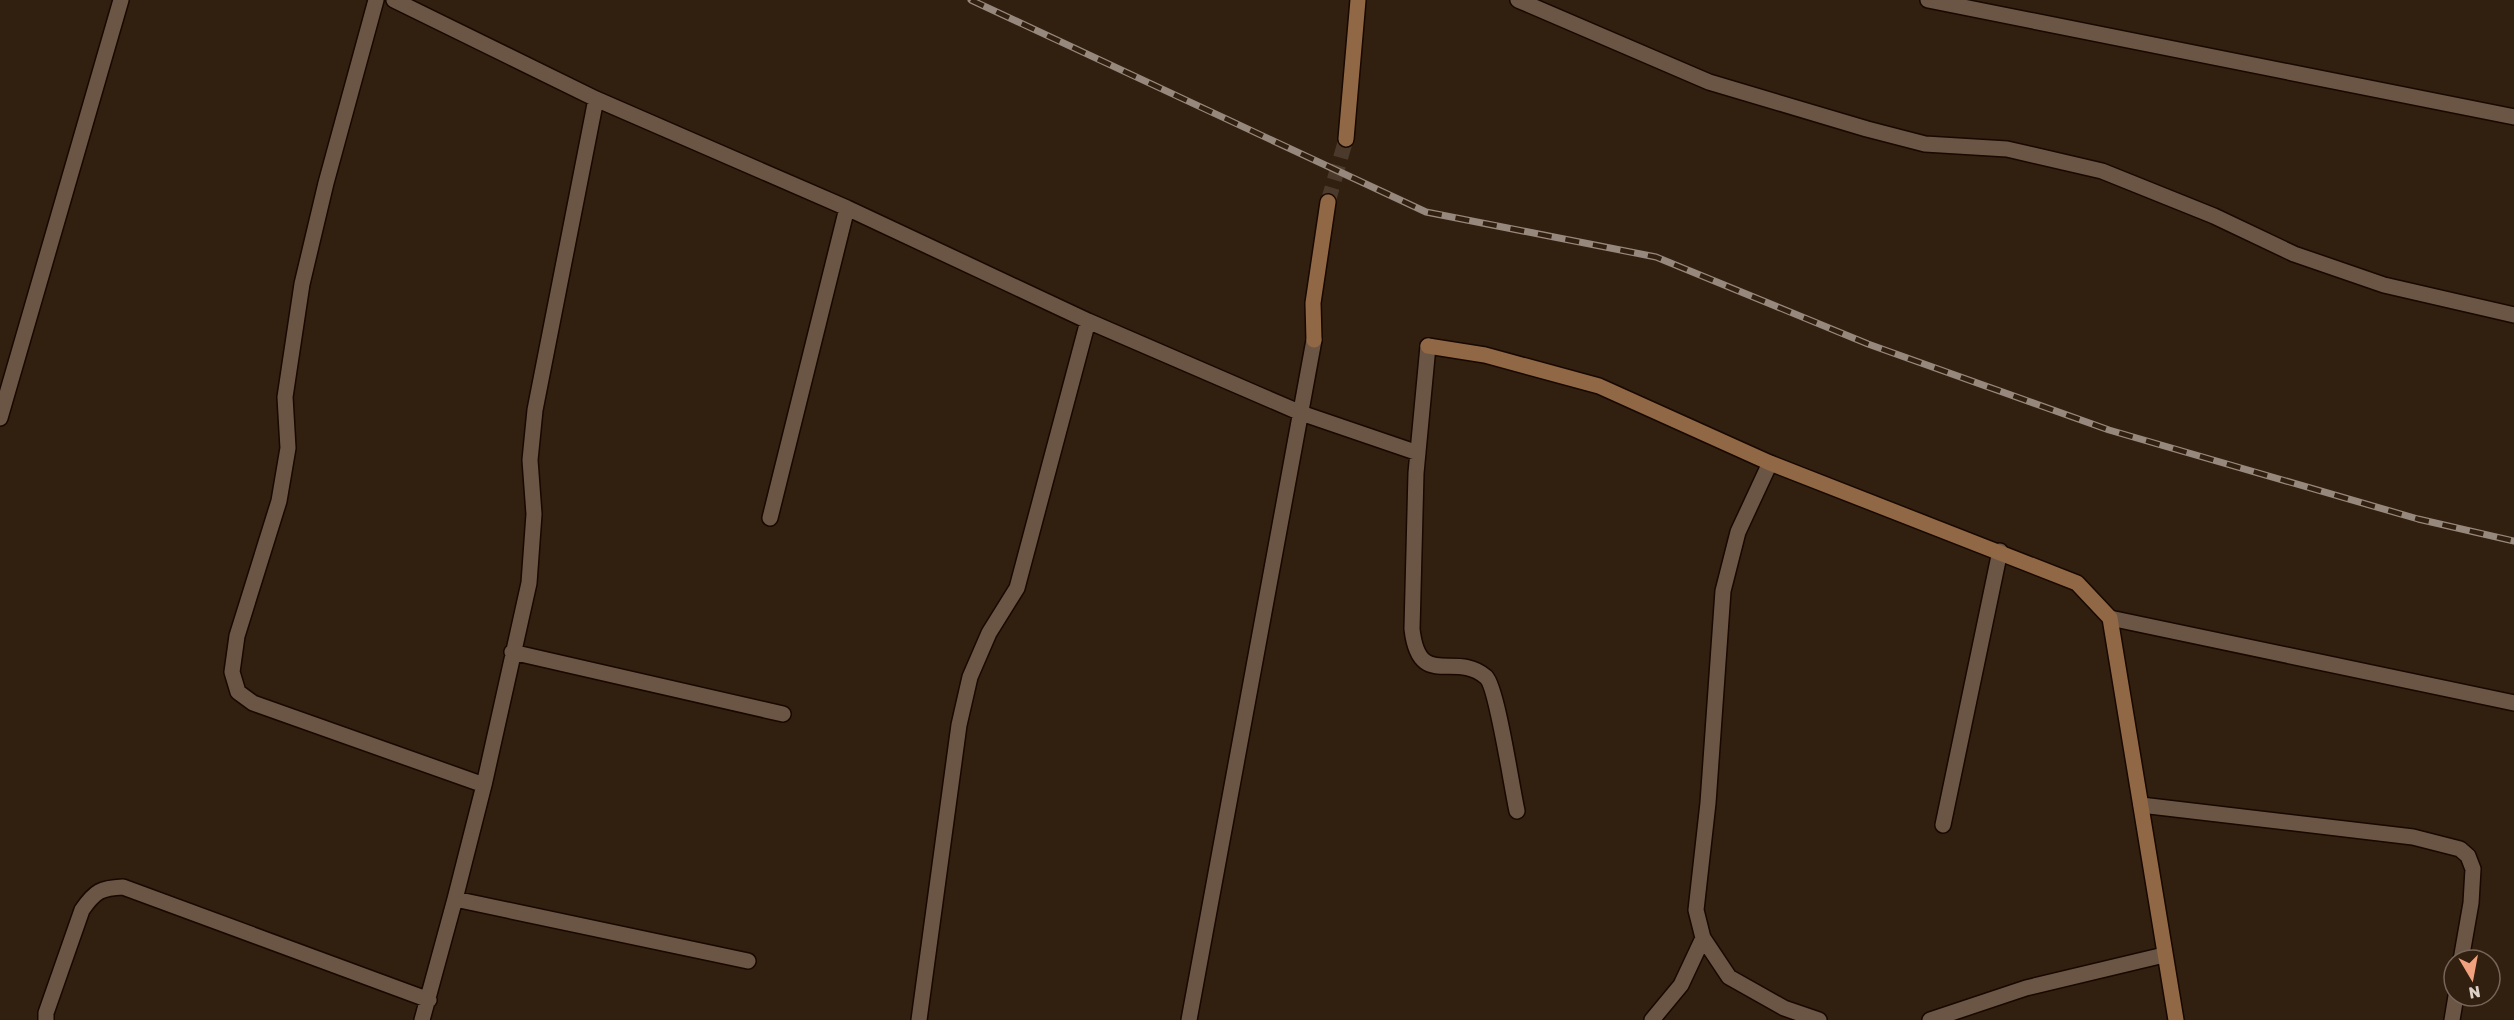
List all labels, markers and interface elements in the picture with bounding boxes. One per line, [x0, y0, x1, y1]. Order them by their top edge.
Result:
north arrow [2442, 948, 2502, 1008]
text: N [2467, 982, 2482, 1003]

